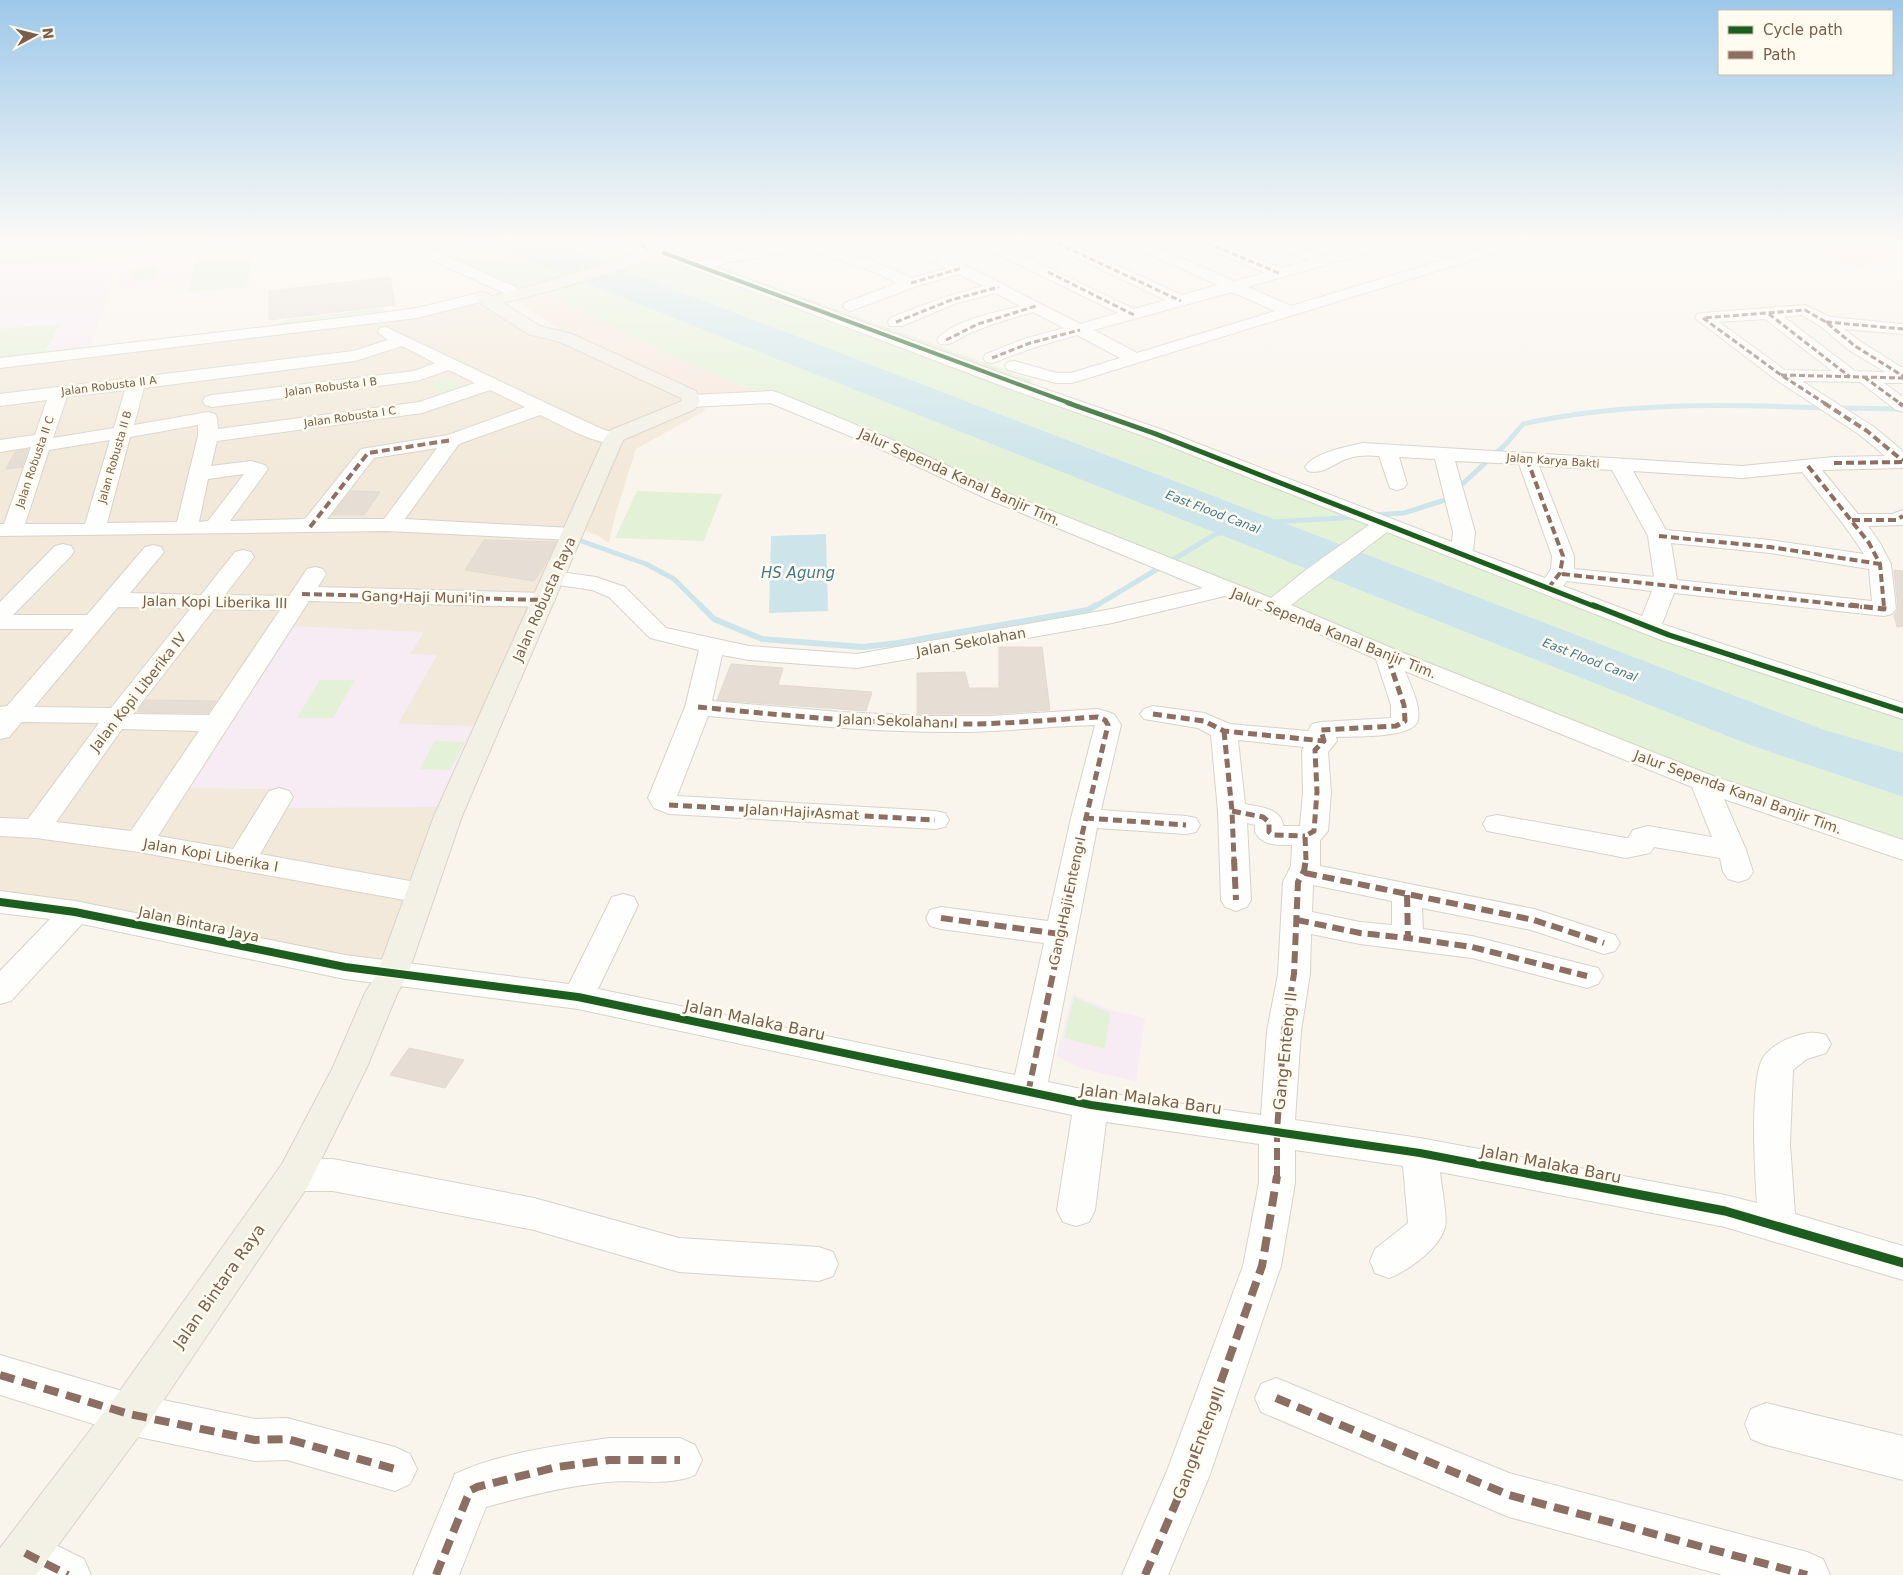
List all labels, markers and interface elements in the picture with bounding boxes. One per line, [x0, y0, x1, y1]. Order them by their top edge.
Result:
north arrow [10, 10, 60, 60]
legend [1718, 10, 1893, 75]
text: Cycle path [1763, 21, 1843, 39]
text: N [39, 27, 57, 40]
text: Path [1763, 46, 1796, 64]
street label: Jalan Robusta II A [60, 374, 158, 398]
street label: Jalan Robusta I B [283, 375, 378, 399]
street label: Jalan Robusta I C [302, 404, 397, 430]
street label: Jalan Robusta II B [95, 409, 134, 506]
street label: Jalan Robusta II C [13, 414, 57, 510]
street label: Jalur Sependa Kanal Banjir Tim. [855, 425, 1064, 529]
street label: Jalan Karya Bakti [1505, 451, 1600, 471]
water label: East Flood Canal [1164, 488, 1263, 537]
street label: Jalan Robusta Raya [509, 534, 579, 665]
water label: HS Agung [761, 564, 835, 582]
street label: Jalur Sependa Kanal Banjir Tim. [1228, 584, 1439, 682]
street label: Gang Haji Muni'in [361, 588, 485, 606]
street label: Jalan Kopi Liberika III [141, 593, 288, 611]
street label: Jalan Sekolahan [914, 624, 1027, 660]
street label: Jalan Kopi Liberika IV [86, 629, 190, 755]
water label: East Flood Canal [1541, 636, 1640, 685]
street label: Jalan Sekolahan I [837, 711, 958, 731]
street label: Jalur Sependa Kanal Banjir Tim. [1631, 747, 1844, 837]
street label: Jalan Haji Asmat [743, 801, 860, 823]
street label: Jalan Kopi Liberika I [141, 835, 280, 875]
street label: Gang Haji Enteng I [1046, 835, 1088, 967]
street label: Jalan Bintara Jaya [136, 903, 261, 945]
street label: Gang Enteng II [1269, 991, 1301, 1111]
street label: Jalan Malaka Baru [682, 996, 827, 1044]
street label: Jalan Malaka Baru [1078, 1079, 1223, 1118]
street label: Jalan Malaka Baru [1478, 1141, 1623, 1187]
street label: Jalan Bintara Raya [169, 1220, 269, 1352]
street label: Gang Enteng II [1169, 1384, 1229, 1502]

